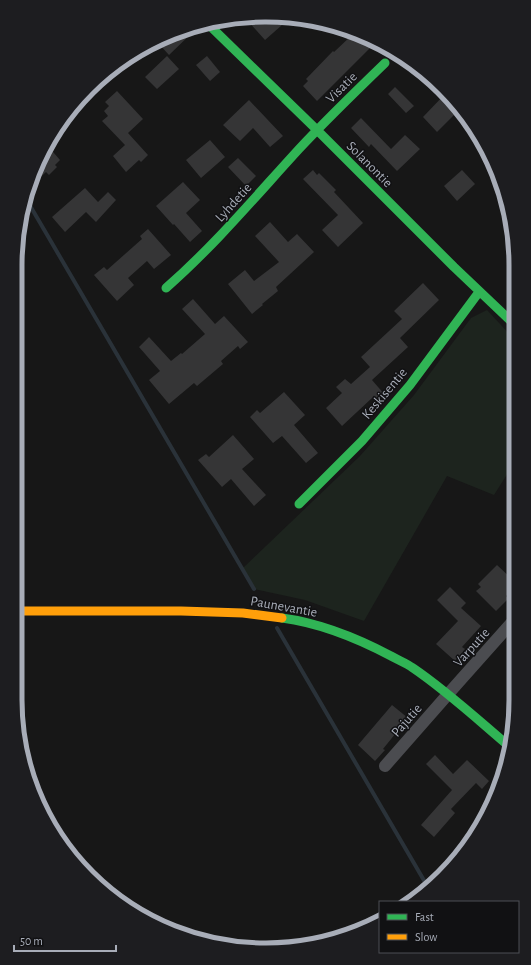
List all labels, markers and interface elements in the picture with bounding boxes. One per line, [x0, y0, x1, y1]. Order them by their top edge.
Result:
street label: Visatie [324, 70, 360, 106]
street label: Solanontie [344, 139, 395, 190]
street label: Lyhdetie [213, 181, 255, 225]
street label: Keskisentie [360, 365, 410, 422]
street label: Paunevantie [249, 594, 318, 620]
street label: Varputie [451, 626, 493, 670]
street label: Pajutie [389, 702, 425, 740]
legend [379, 901, 519, 953]
text: Fast [415, 911, 434, 923]
scale bar [14, 927, 116, 953]
text: Slow [415, 931, 437, 943]
text: 50 m [20, 935, 43, 947]

